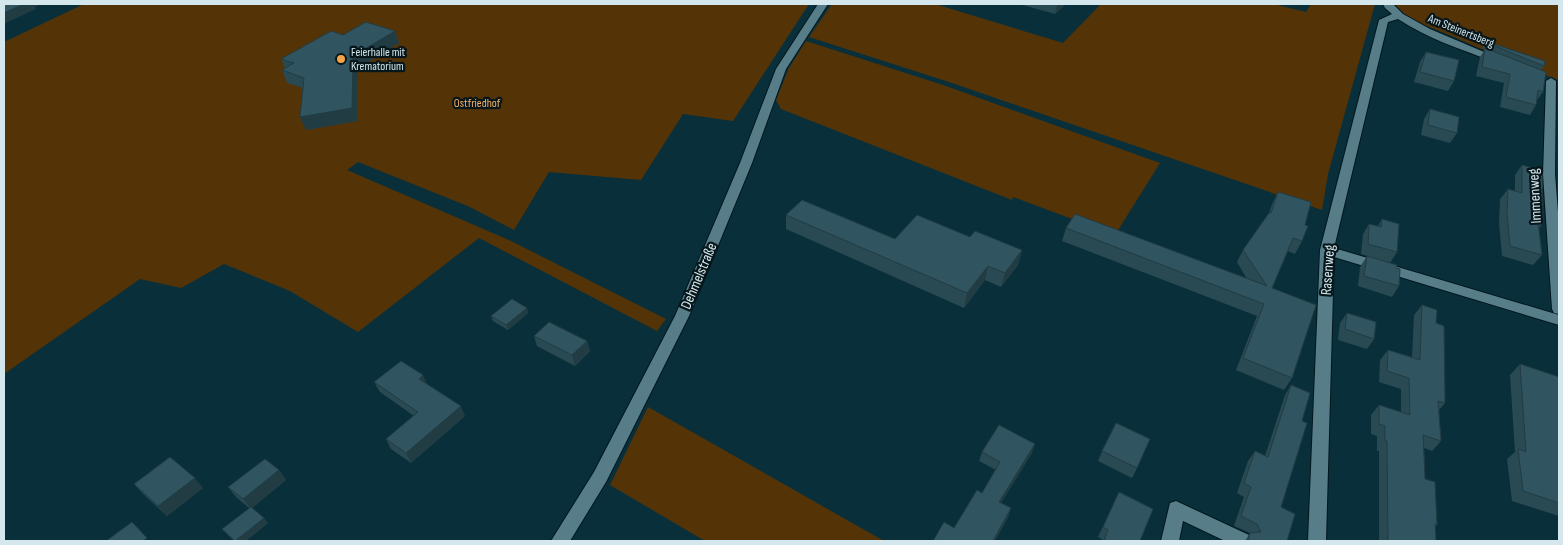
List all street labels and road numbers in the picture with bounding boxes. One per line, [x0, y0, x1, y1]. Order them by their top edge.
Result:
street label: Am Steinertsberg [1425, 11, 1496, 51]
street label: Immenweg [1524, 168, 1546, 224]
street label: Dehmelstraße [676, 240, 722, 312]
street label: Rasenweg [1317, 244, 1339, 296]

